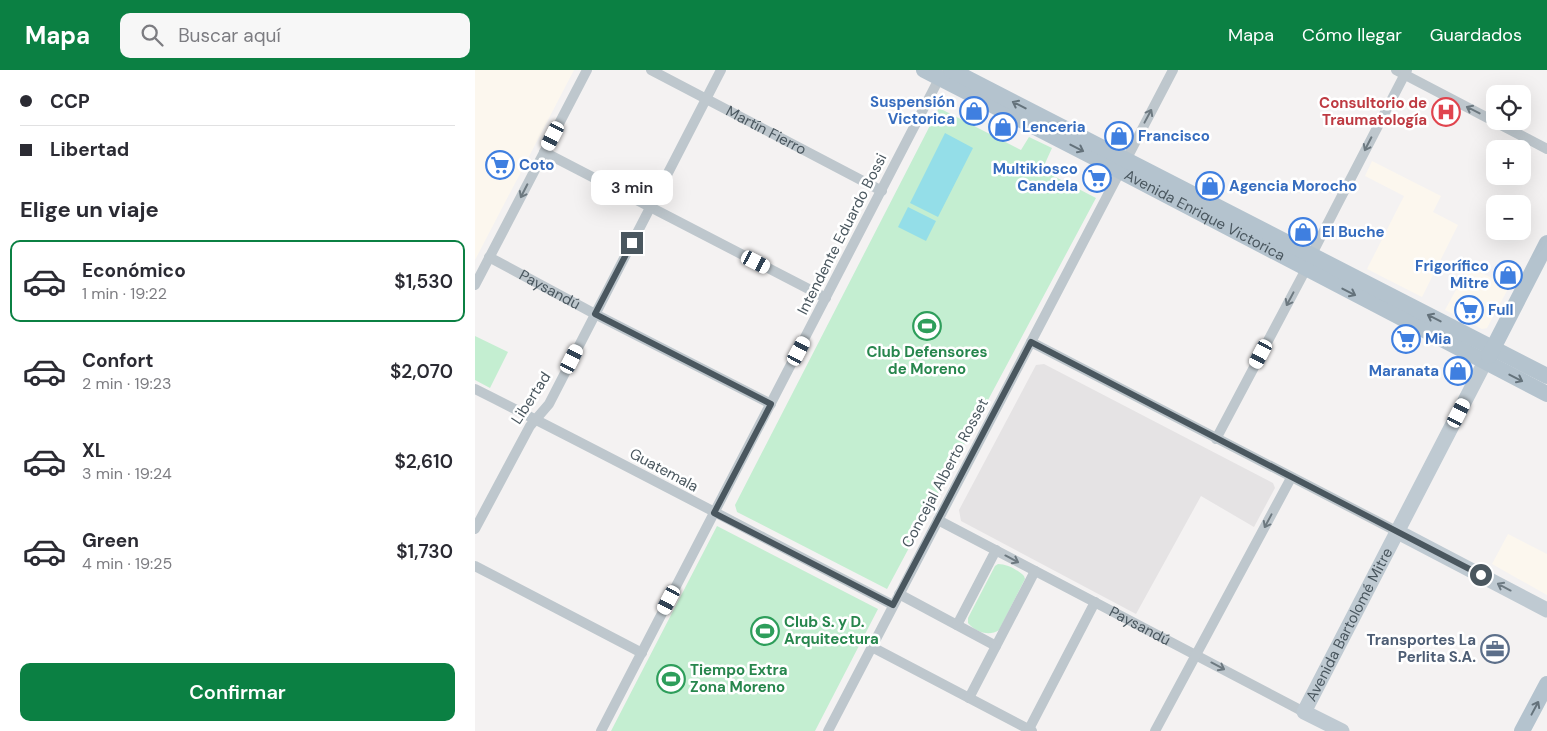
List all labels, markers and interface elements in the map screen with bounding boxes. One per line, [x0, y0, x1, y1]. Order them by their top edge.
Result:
search box [120, 13, 470, 58]
text: Mapa [25, 20, 90, 51]
icon: search [138, 21, 166, 49]
text: Buscar aquí [178, 23, 281, 48]
text: Mapa [1228, 23, 1274, 47]
text: Cómo llegar [1302, 23, 1402, 47]
text: Guardados [1430, 23, 1522, 47]
map controls [1486, 85, 1531, 240]
button: locate [1486, 85, 1531, 130]
text: CCP [50, 89, 90, 114]
place label: Suspensión Victorica [870, 92, 955, 129]
place label: Consultorio de Traumatología [1319, 93, 1427, 130]
shop icon: Suspensión Victorica [959, 96, 989, 126]
hospital icon: Consultorio de Traumatología [1431, 97, 1461, 127]
one-way arrow [1012, 100, 1027, 109]
street label: Martín Fierro [722, 101, 810, 160]
one-way arrow [1465, 105, 1480, 115]
one-way arrow [1144, 109, 1153, 124]
shop icon: Lenceria [988, 112, 1018, 142]
place label: Lenceria [1022, 117, 1085, 137]
car [539, 119, 566, 153]
shop icon: Francisco [1104, 121, 1134, 151]
place label: Francisco [1138, 126, 1210, 146]
text: Libertad [50, 137, 129, 162]
one-way arrow [1363, 137, 1373, 152]
button: + [1486, 140, 1531, 185]
one-way arrow [1069, 144, 1084, 153]
supermarket icon: Coto [485, 150, 515, 180]
street label: Intendente Eduardo Bossi [793, 150, 891, 318]
place label: Coto [519, 155, 554, 175]
place label: Multikiosco Candela [993, 159, 1078, 196]
supermarket icon: Multikiosco Candela [1082, 163, 1112, 193]
street label: Avenida Enrique Victorica [1121, 165, 1288, 265]
callout: 3 min [591, 170, 673, 206]
shop icon: Agencia Morocho [1195, 171, 1225, 201]
place label: Agencia Morocho [1229, 176, 1357, 196]
text: 3 min [611, 177, 653, 198]
one-way arrow [519, 183, 528, 198]
text: Elige un viaje [20, 195, 159, 224]
button: − [1486, 195, 1531, 240]
shop icon: El Buche [1288, 217, 1318, 247]
place label: El Buche [1322, 222, 1385, 242]
route end [621, 232, 643, 254]
car [739, 249, 772, 275]
place label: Frigorífico Mitre [1415, 256, 1489, 293]
text: Económico [82, 258, 186, 283]
icon: car [22, 259, 67, 304]
shop icon: Frigorífico Mitre [1493, 260, 1523, 290]
street label: Paysandú [516, 265, 584, 314]
text: $1,530 [394, 269, 453, 294]
text: 1 min · 19:22 [82, 283, 167, 304]
one-way arrow [1341, 288, 1356, 297]
one-way arrow [1285, 292, 1295, 307]
supermarket icon: Full [1454, 295, 1484, 325]
place label: Full [1488, 300, 1514, 320]
sports icon: Club Defensores de Moreno [912, 311, 942, 341]
one-way arrow [1427, 313, 1442, 322]
supermarket icon: Mia [1391, 324, 1421, 354]
place label: Mia [1425, 329, 1451, 349]
car [785, 334, 812, 368]
car [1247, 337, 1274, 371]
car [558, 342, 585, 376]
place label: Club Defensores de Moreno [866, 342, 988, 379]
text: Confort [82, 348, 154, 373]
icon: car [22, 349, 67, 394]
shop icon: Maranata [1443, 356, 1473, 386]
text: $2,070 [390, 359, 453, 384]
place label: Maranata [1369, 361, 1439, 381]
street label: Libertad [507, 368, 555, 428]
text: 2 min · 19:23 [82, 373, 171, 394]
one-way arrow [1508, 374, 1523, 383]
street label: Concejal Alberto Rosset [897, 395, 993, 551]
car [1445, 396, 1472, 430]
text: XL [82, 438, 105, 463]
icon: car [22, 439, 67, 484]
street label: Guatemala [626, 444, 702, 496]
text: $2,610 [394, 449, 453, 474]
text: 3 min · 19:24 [82, 463, 172, 484]
one-way arrow [1263, 513, 1272, 528]
text: Green [82, 528, 139, 553]
icon: car [22, 529, 67, 574]
text: $1,730 [396, 539, 453, 564]
street label: Avenida Bartolomé Mitre [1301, 544, 1397, 705]
text: 4 min · 19:25 [82, 553, 172, 574]
one-way arrow [1004, 555, 1019, 564]
route start [1470, 564, 1492, 586]
one-way arrow [1497, 582, 1512, 591]
car [655, 583, 682, 617]
street label: Paysandú [1106, 602, 1174, 650]
place label: Club S. y D. Arquitectura [784, 612, 879, 649]
sports icon: Club S. y D. Arquitectura [750, 616, 780, 646]
place label: Transportes La Perlita S.A. [1366, 630, 1476, 667]
office icon: Transportes La Perlita S.A. [1480, 634, 1510, 664]
place label: Tiempo Extra Zona Moreno [690, 660, 787, 697]
one-way arrow [1210, 662, 1225, 672]
button: Confirmar [20, 663, 455, 721]
sports icon: Tiempo Extra Zona Moreno [656, 664, 686, 694]
one-way arrow [1530, 700, 1540, 715]

